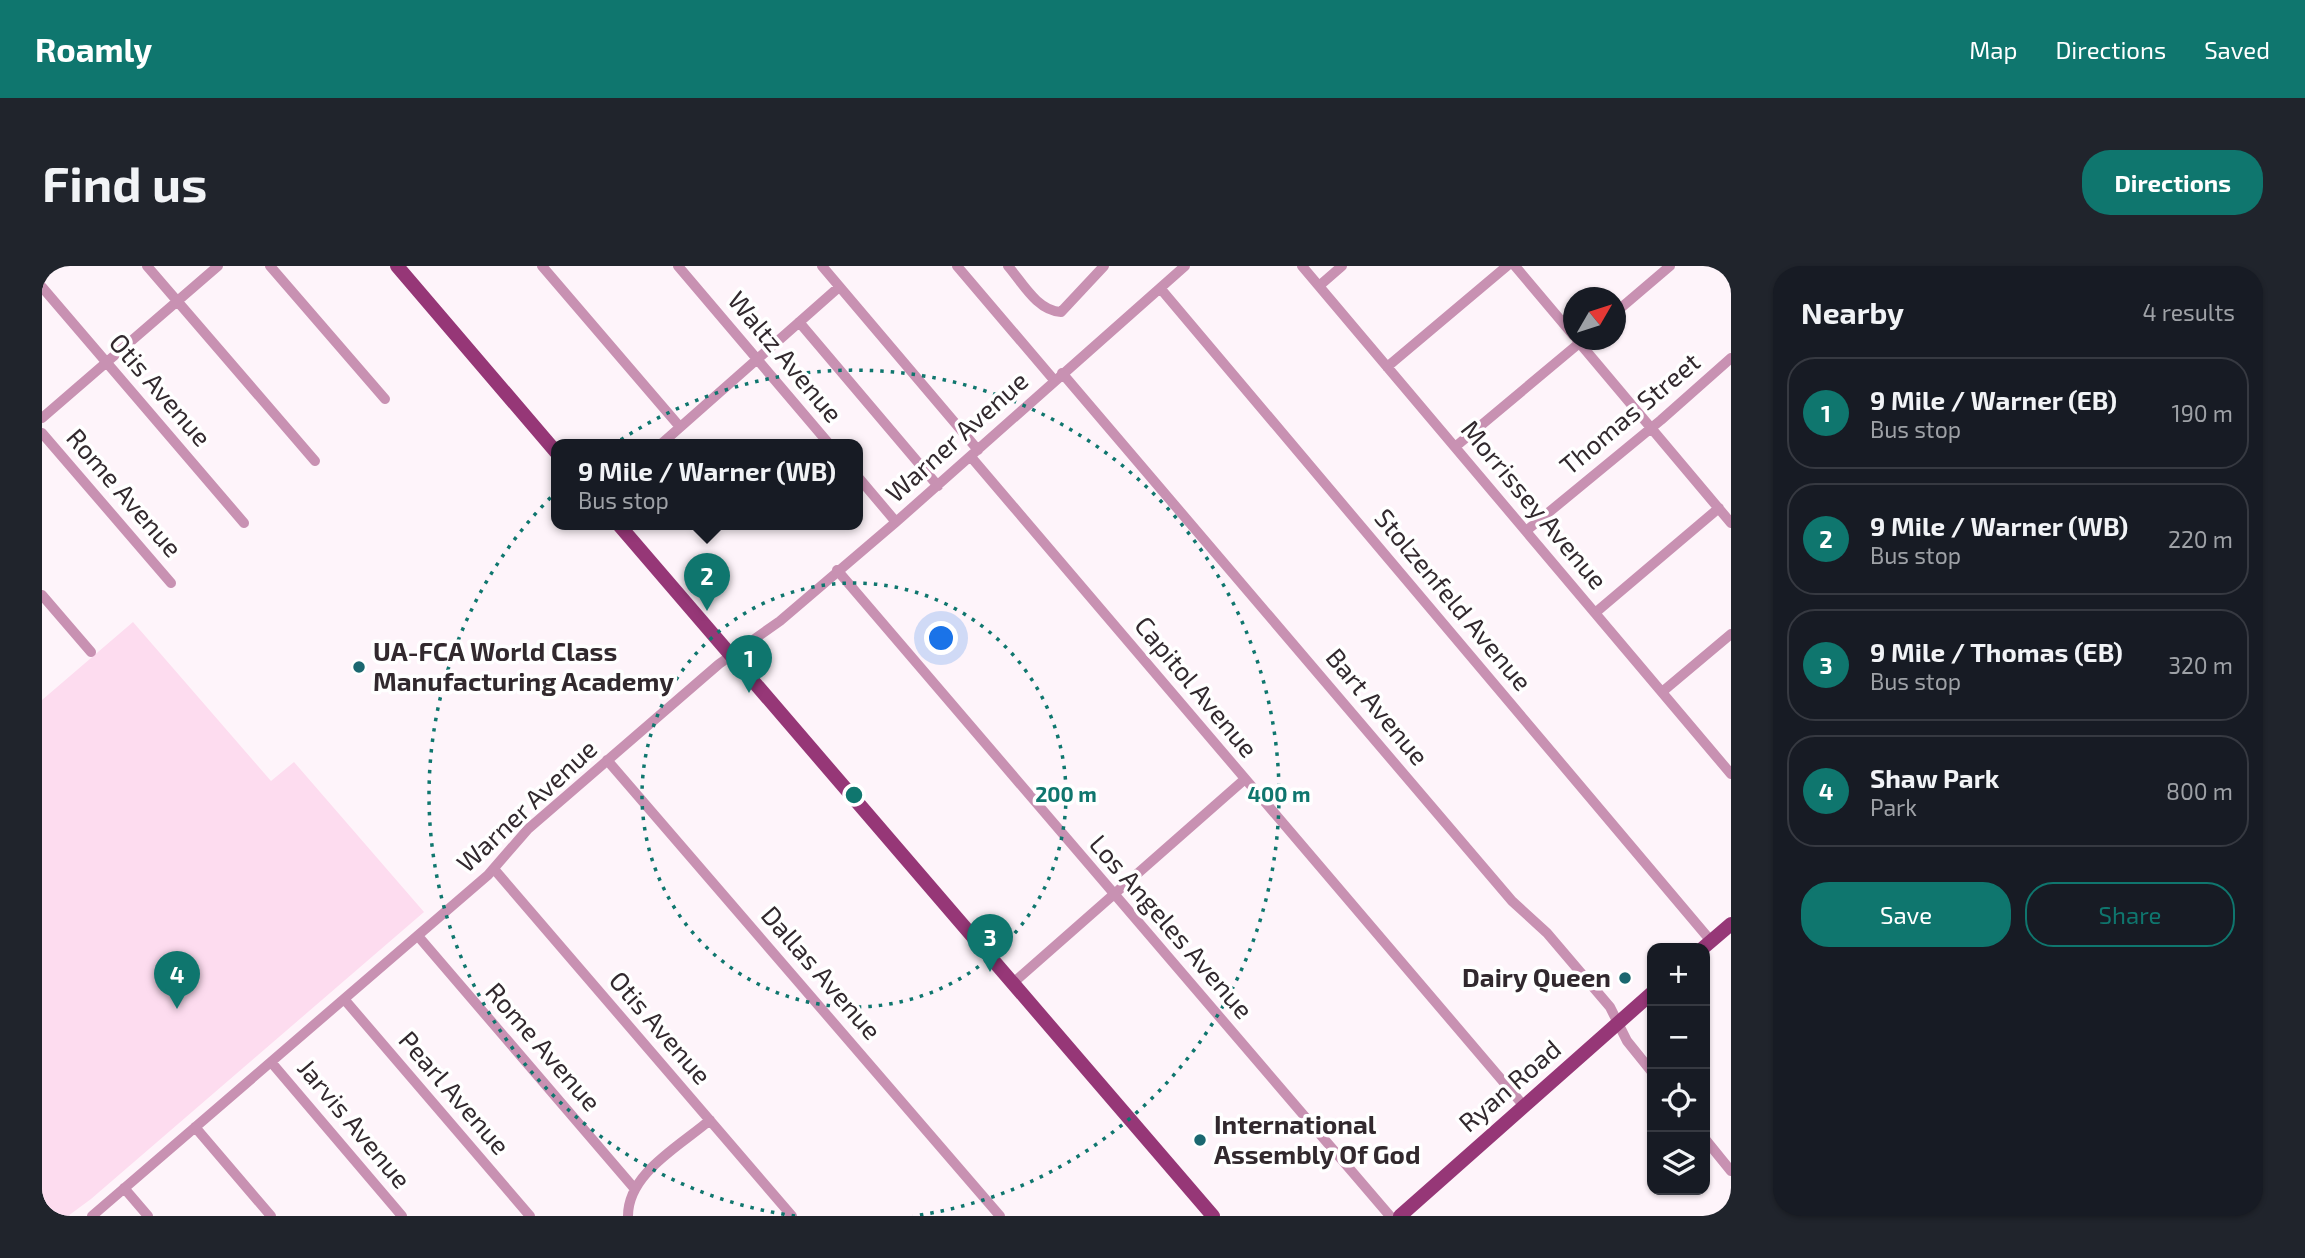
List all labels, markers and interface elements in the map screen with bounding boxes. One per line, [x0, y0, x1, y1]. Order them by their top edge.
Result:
text: Roamly [35, 29, 152, 69]
text: Map [1969, 35, 2017, 64]
text: Directions [2055, 35, 2166, 64]
text: Saved [2204, 35, 2270, 64]
button: Directions [2082, 150, 2263, 215]
text: Find us [42, 153, 207, 212]
street label: Waltz Avenue [722, 284, 850, 428]
north arrow [1563, 287, 1626, 350]
text: Nearby [1801, 294, 1904, 330]
text: 4 results [2143, 298, 2235, 326]
street label: Otis Avenue [104, 326, 219, 452]
street label: Thomas Street [1553, 345, 1705, 480]
street label: Warner Avenue [879, 364, 1033, 508]
text: 9 Mile / Warner (EB) [1870, 384, 2117, 415]
text: 1 [1821, 399, 1831, 427]
text: 190 m [2172, 399, 2233, 427]
street label: Morrissey Avenue [1456, 413, 1615, 595]
text: Bus stop [1870, 415, 1961, 443]
street label: Rome Avenue [61, 422, 189, 562]
popup [551, 439, 863, 530]
text: 9 Mile / Warner (WB) [578, 455, 836, 486]
text: Bus stop [578, 486, 669, 514]
street label: Stolzenfeld Avenue [1369, 502, 1539, 696]
text: 9 Mile / Warner (WB) [1870, 510, 2128, 541]
text: 2 [1819, 525, 1833, 553]
text: 220 m [2168, 525, 2233, 553]
text: Bus stop [1870, 541, 1961, 569]
pin: 2 [684, 553, 730, 611]
street label: Capitol Avenue [1129, 609, 1265, 763]
your location [924, 621, 958, 655]
place label: UA-FCA World Class Manufacturing Academy [373, 635, 674, 697]
pin: 1 [726, 635, 772, 693]
text: 9 Mile / Thomas (EB) [1870, 636, 2123, 667]
street label: Bart Avenue [1320, 641, 1436, 771]
text: 3 [1819, 651, 1833, 679]
text: 320 m [2168, 651, 2233, 679]
marker: UA-FCA World Class Manufacturing Academy [351, 659, 367, 675]
text: Bus stop [1870, 667, 1961, 695]
street label: Warner Avenue [449, 732, 602, 878]
text: Shaw Park [1870, 762, 1999, 793]
text: 4 [1819, 777, 1833, 805]
text: 800 m [2166, 777, 2233, 805]
text: 200 m [1035, 781, 1097, 806]
text: 400 m [1248, 781, 1310, 806]
centre of rings [842, 783, 866, 807]
text: Park [1870, 793, 1917, 821]
street label: Los Angeles Avenue [1084, 828, 1260, 1024]
button: Save [1801, 882, 2011, 947]
button: Share [2025, 882, 2235, 947]
street label: Dallas Avenue [756, 899, 889, 1045]
pin: 3 [967, 914, 1013, 972]
map controls [1647, 943, 1710, 1195]
button: + [1647, 943, 1710, 1006]
pin: 4 [154, 951, 200, 1009]
place label: Dairy Queen [1462, 961, 1611, 993]
street label: Otis Avenue [604, 964, 719, 1090]
marker: Dairy Queen [1617, 970, 1633, 986]
street label: Rome Avenue [480, 976, 608, 1116]
button: − [1647, 1006, 1710, 1069]
street label: Pearl Avenue [393, 1024, 517, 1160]
street label: Ryan Road [1452, 1032, 1566, 1137]
street label: Jarvis Avenue [292, 1052, 418, 1194]
button: locate [1647, 1069, 1710, 1132]
place label: International Assembly Of God [1214, 1108, 1420, 1170]
marker: International Assembly Of God [1192, 1132, 1208, 1148]
button: layers [1647, 1132, 1710, 1195]

